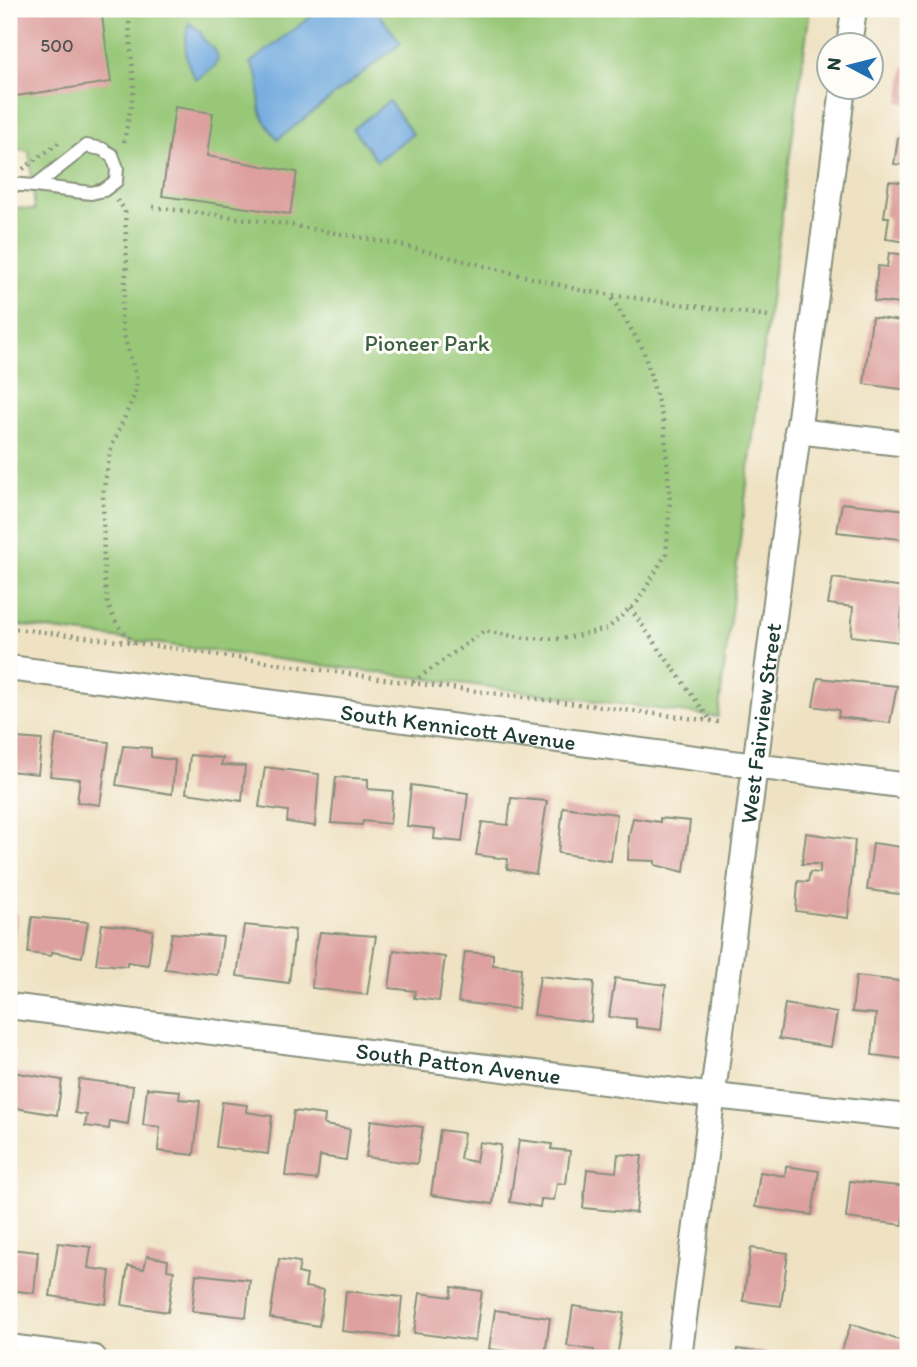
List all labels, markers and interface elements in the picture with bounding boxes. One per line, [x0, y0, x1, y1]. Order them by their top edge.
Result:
north arrow [816, 32, 886, 102]
house number: 500 [40, 34, 74, 57]
text: N [821, 56, 846, 72]
park label: Pioneer Park [364, 329, 490, 357]
street label: West Fairview Street [734, 621, 787, 825]
street label: South Kennicott Avenue [339, 698, 578, 756]
street label: South Patton Avenue [354, 1036, 563, 1090]

